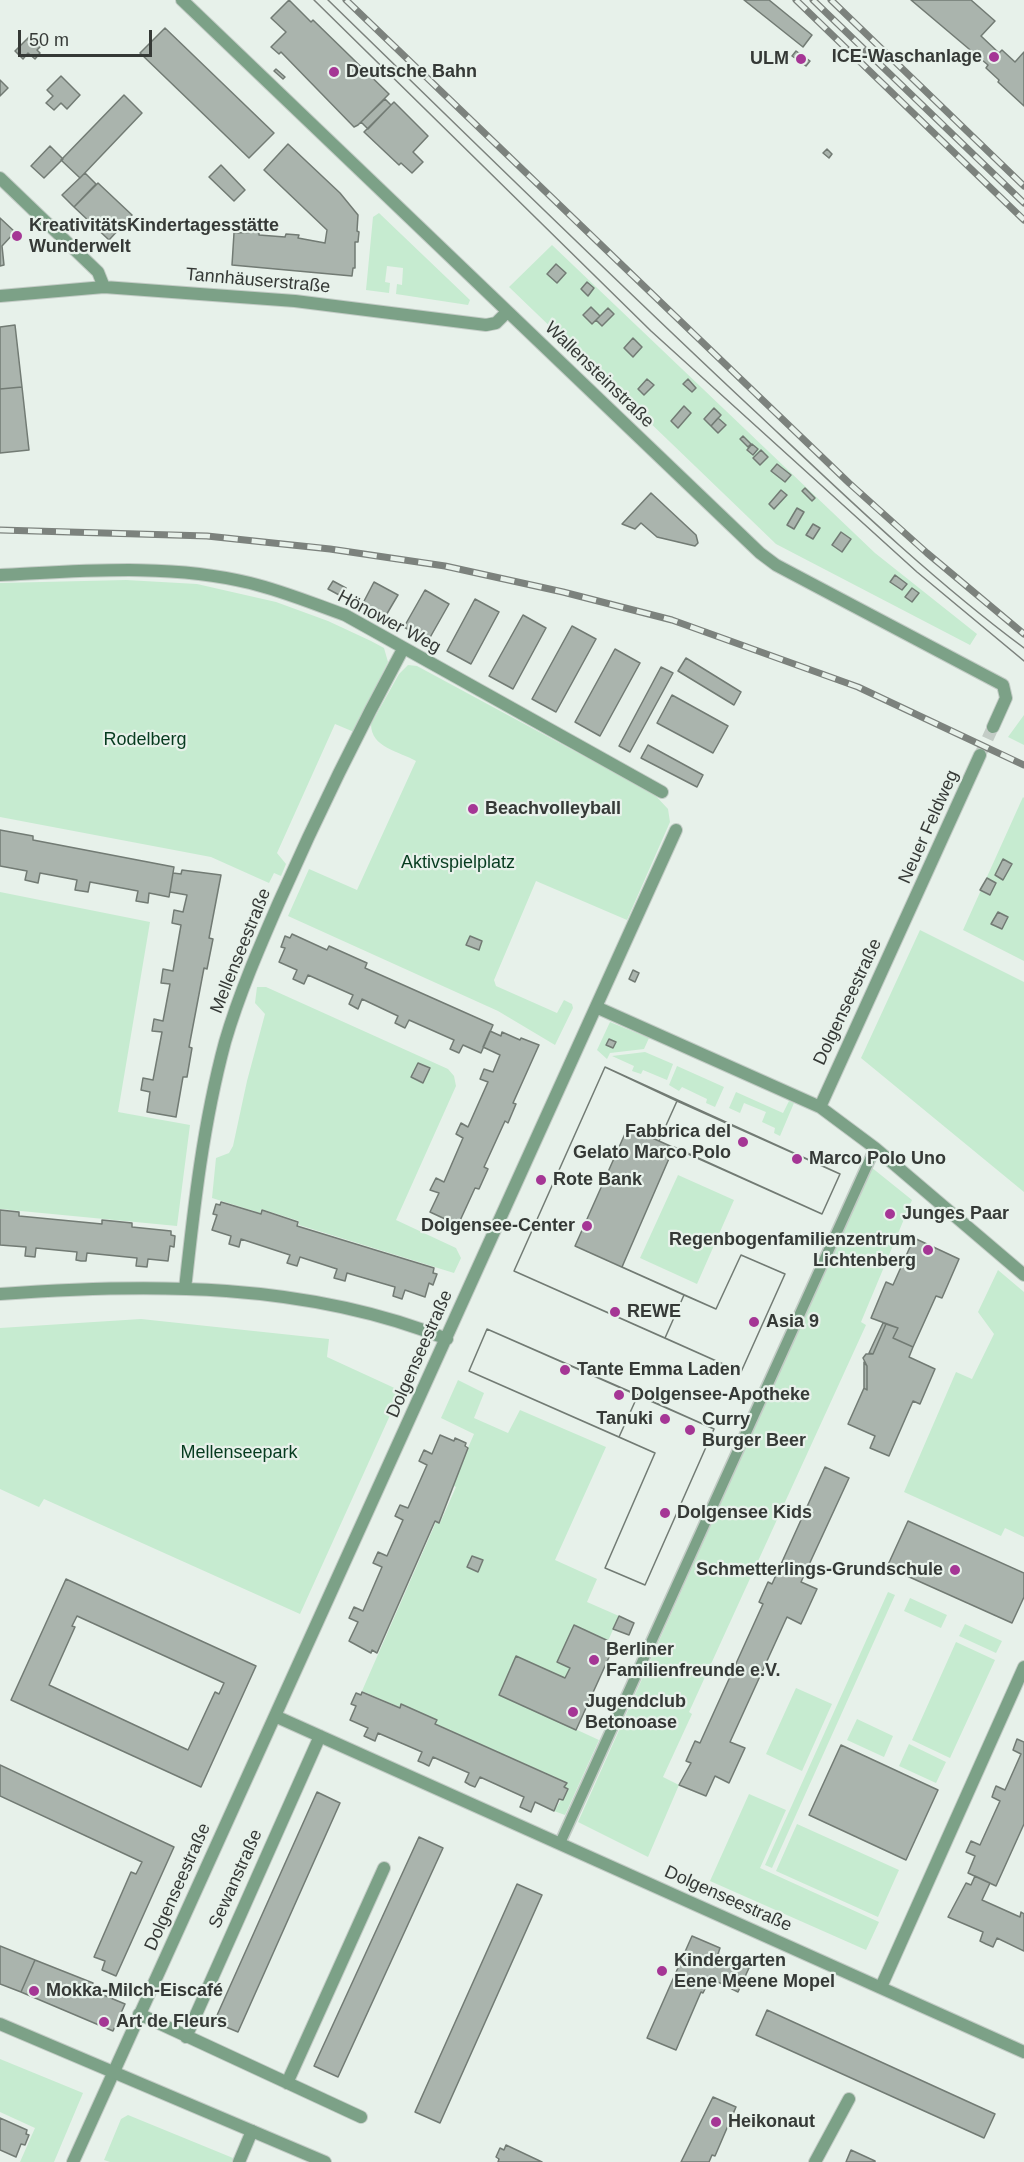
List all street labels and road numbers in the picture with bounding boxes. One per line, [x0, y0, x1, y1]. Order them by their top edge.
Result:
street label: Tannhäuserstraße [185, 264, 331, 298]
street label: Wallensteinstraße [540, 317, 658, 433]
street label: Hönower Weg [334, 586, 444, 658]
street label: Neuer Feldweg [894, 767, 964, 887]
street label: Mellenseestraße [206, 885, 276, 1017]
street label: Dolgenseestraße [809, 935, 887, 1069]
street label: Dolgenseestraße [382, 1287, 458, 1421]
street label: Dolgenseestraße [140, 1820, 216, 1954]
street label: Sewanstraße [205, 1826, 267, 1932]
street label: Dolgenseestraße [661, 1861, 795, 1937]

